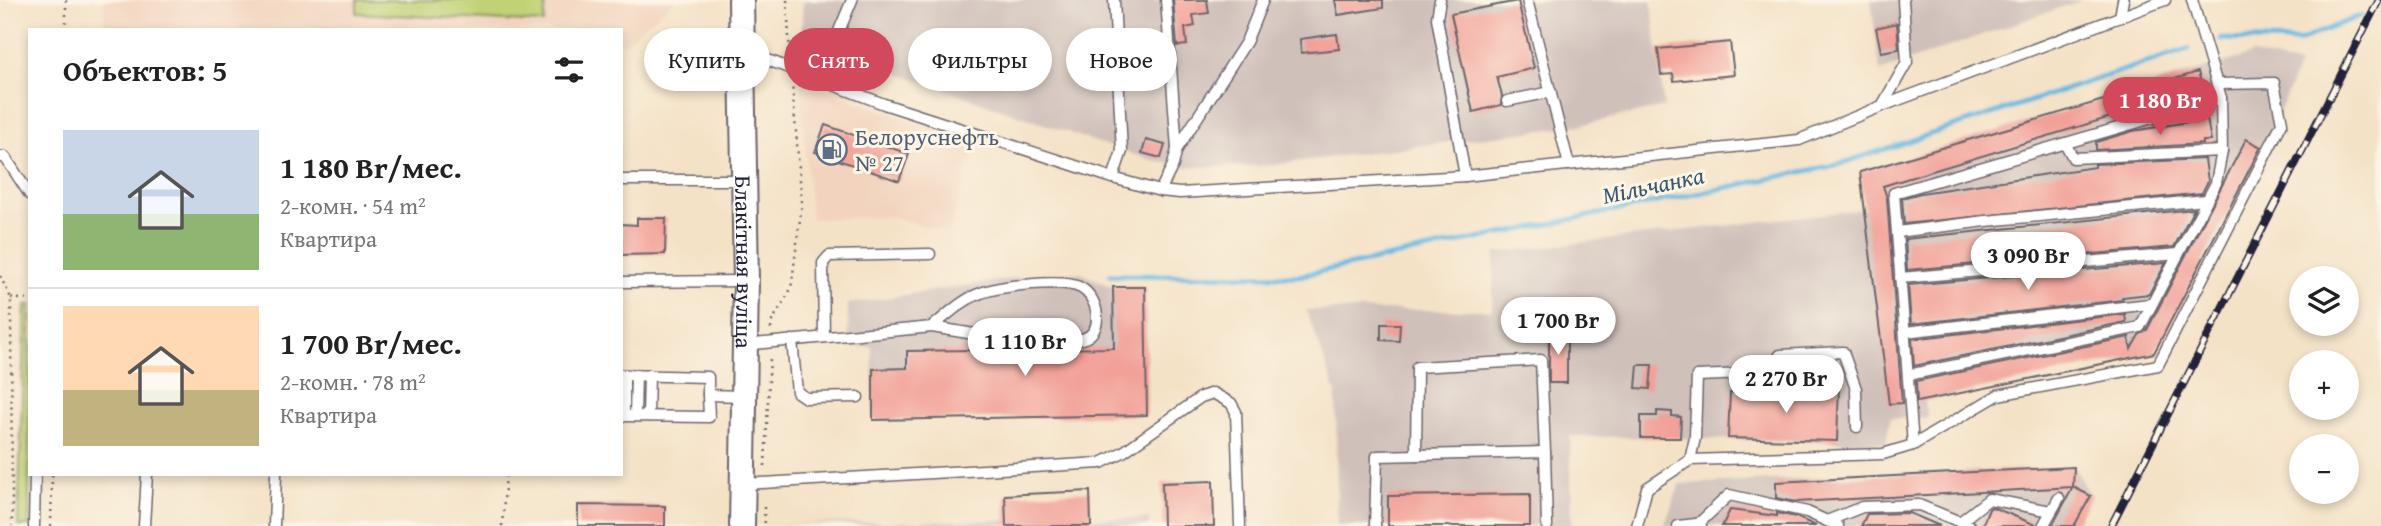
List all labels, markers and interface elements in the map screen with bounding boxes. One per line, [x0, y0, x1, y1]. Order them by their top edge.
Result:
chip: Купить [644, 28, 770, 91]
chip: Снять [784, 28, 894, 91]
chip: Фильтры [908, 28, 1052, 91]
chip: Новое [1066, 28, 1177, 91]
text: Объектов: 5 [63, 48, 227, 92]
icon: filters [550, 51, 588, 89]
pin: 1 180 Br [2088, 78, 2232, 137]
text: 1 180 Br [2119, 83, 2201, 116]
place label: Белоруснефть № 27 [855, 120, 999, 179]
fuel station icon: Белоруснефть № 27 [815, 132, 849, 166]
text: 1 180 Br/мес. [280, 145, 462, 189]
water label: Мільчанка [1599, 157, 1707, 213]
icon: home [119, 158, 203, 242]
street label: Блакітная вуліца [728, 175, 763, 349]
text: 2-комн. · 54 m² [280, 189, 426, 222]
text: Квартира [280, 222, 377, 255]
pin: 3 090 Br [1956, 232, 2100, 292]
text: 3 090 Br [1987, 238, 2069, 271]
map controls [2289, 266, 2359, 504]
button: layers [2289, 266, 2359, 336]
pin: 1 700 Br [1486, 298, 1630, 357]
text: 1 700 Br [1517, 303, 1599, 336]
pin: 1 110 Br [953, 318, 1097, 378]
text: 1 700 Br/мес. [280, 321, 462, 365]
text: 1 110 Br [984, 324, 1066, 357]
icon: home [119, 334, 203, 418]
button: + [2289, 350, 2359, 420]
pin: 2 270 Br [1714, 356, 1858, 415]
text: 2 270 Br [1745, 361, 1827, 394]
text: 2-комн. · 78 m² [280, 365, 426, 398]
text: Квартира [280, 398, 377, 431]
button: − [2289, 434, 2359, 504]

